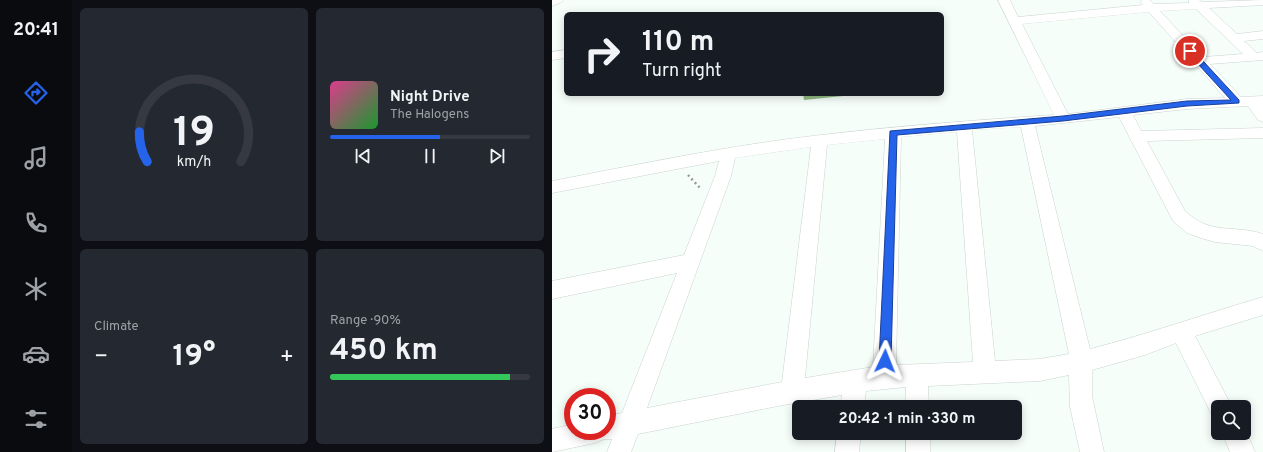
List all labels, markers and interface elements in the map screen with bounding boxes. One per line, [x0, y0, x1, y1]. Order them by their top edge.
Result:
text: 20:41 [13, 19, 59, 42]
text: 110 m [642, 25, 714, 61]
icon: right [576, 28, 628, 80]
pin [1173, 34, 1207, 68]
icon: arrive [1179, 40, 1201, 62]
text: Turn right [642, 60, 722, 83]
icon: directions [22, 79, 50, 107]
text: Night Drive [390, 88, 470, 107]
text: The Halogens [390, 107, 469, 123]
text: 19 [173, 108, 215, 161]
icon: music [22, 144, 50, 172]
icon: previous [352, 145, 374, 167]
icon: pause [419, 145, 441, 167]
icon: next [486, 145, 508, 167]
text: km/h [177, 153, 211, 171]
icon: phone [22, 209, 50, 237]
icon: climate [22, 275, 50, 303]
text: Range · 90% [330, 313, 401, 329]
text: Climate [94, 319, 139, 335]
text: 450 km [330, 333, 438, 370]
text: 19° [173, 339, 215, 376]
icon: car [22, 340, 50, 368]
position arrow [864, 340, 906, 382]
text: − [94, 344, 108, 371]
text: + [280, 344, 294, 371]
speed limit sign: 30 [564, 388, 616, 440]
map controls [1211, 400, 1251, 440]
button: search [1211, 400, 1251, 440]
icon: filters [22, 405, 50, 433]
text: 20:42 · 1 min · 330 m [838, 410, 976, 429]

